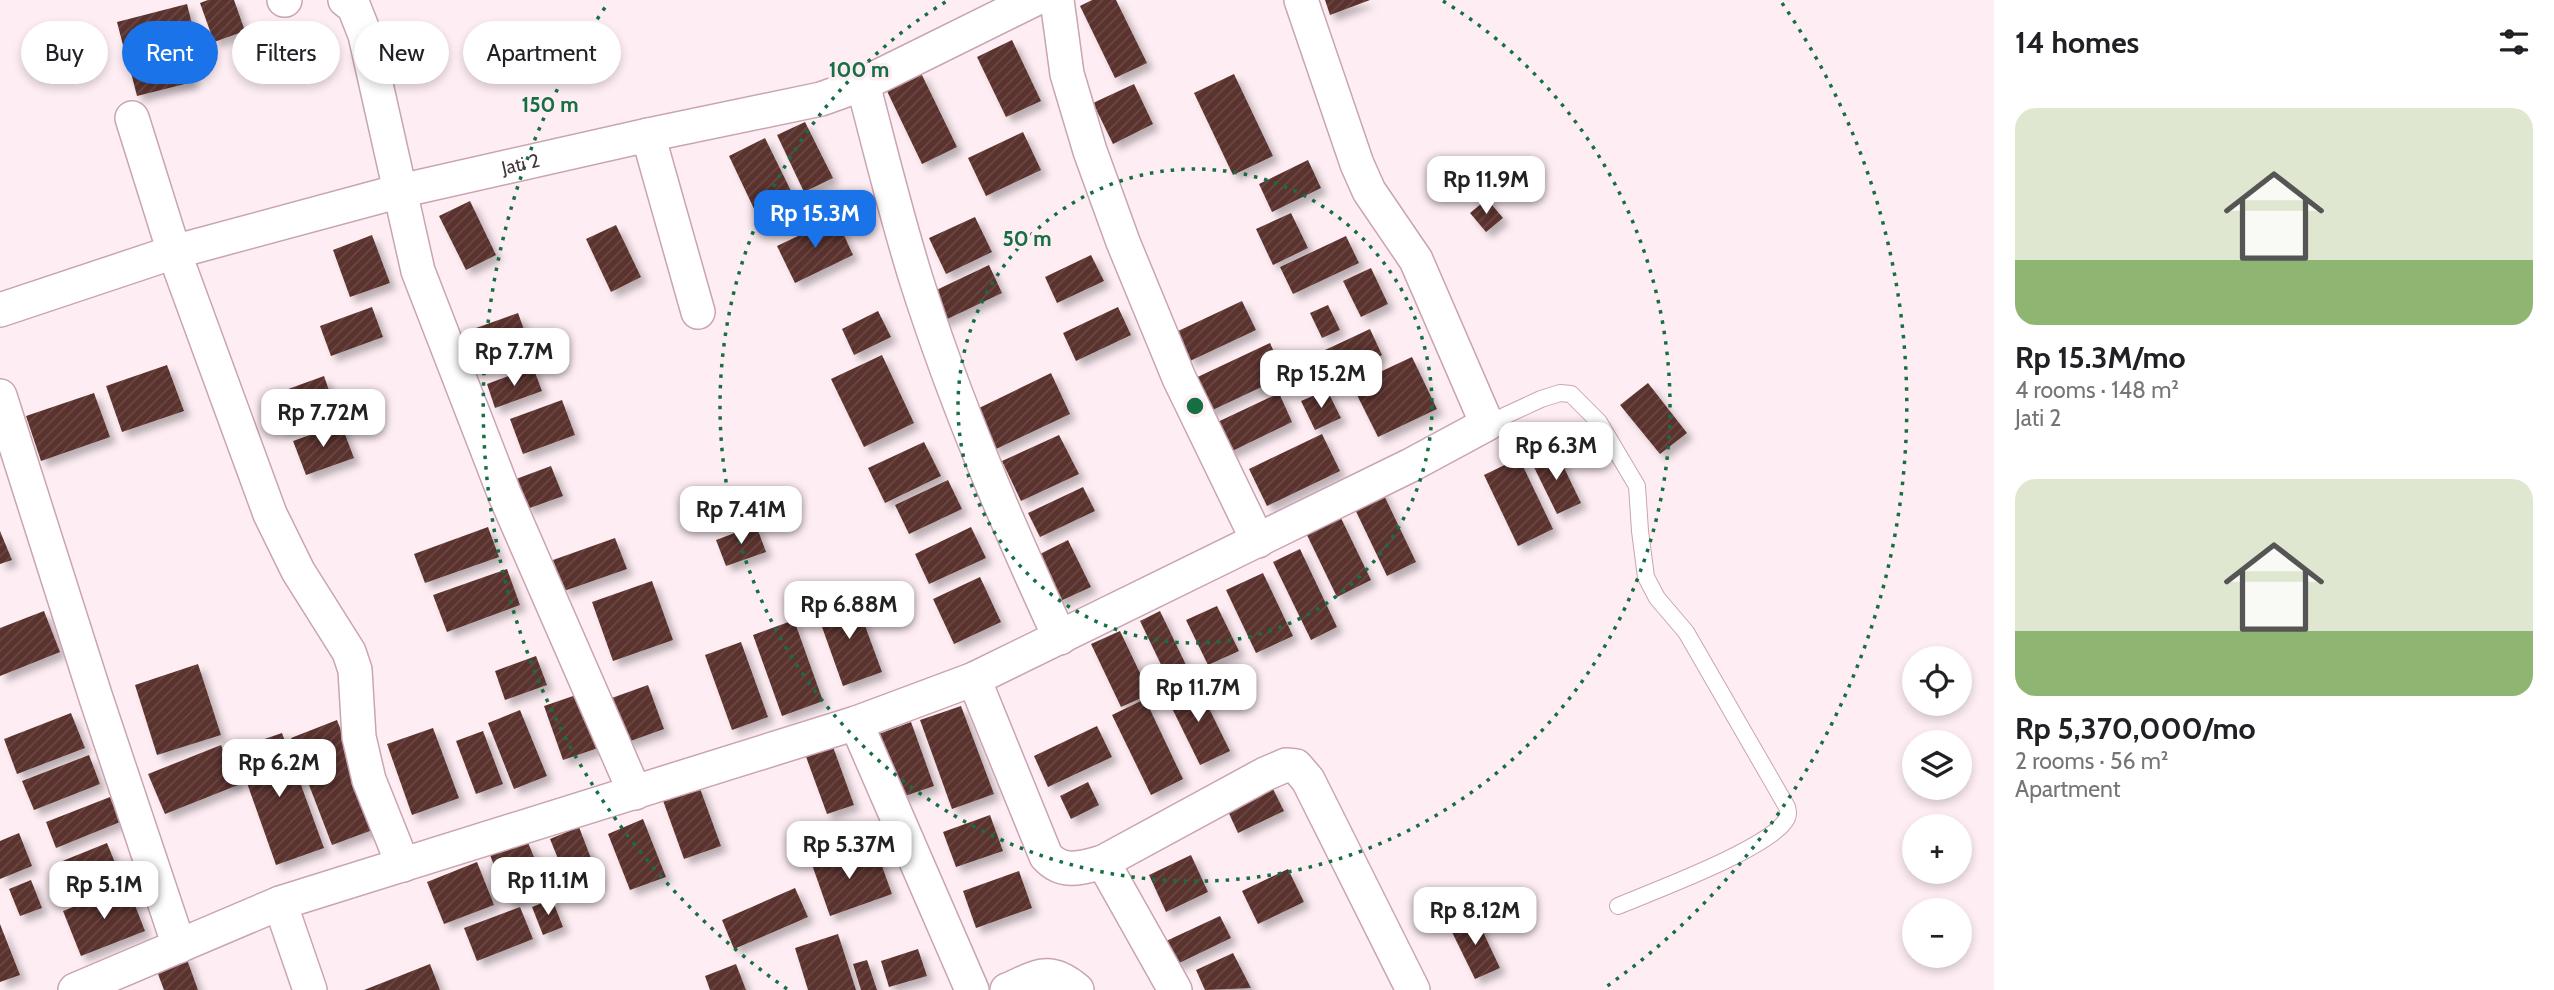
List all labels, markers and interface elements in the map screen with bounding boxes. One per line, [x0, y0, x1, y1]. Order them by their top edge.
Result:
chip: Buy [21, 21, 108, 84]
chip: Rent [122, 21, 218, 84]
chip: Filters [232, 21, 340, 84]
chip: New [354, 21, 449, 84]
chip: Apartment [463, 21, 621, 84]
icon: filters [2495, 23, 2533, 61]
text: 14 homes [2015, 24, 2139, 61]
text: 100 m [829, 57, 889, 82]
text: 150 m [522, 92, 578, 117]
street label: Jati 2 [498, 148, 542, 179]
icon: home [2211, 153, 2337, 279]
pin: Rp 11.9M [1414, 156, 1558, 216]
text: Rp 11.9M [1443, 165, 1529, 193]
pin: Rp 15.3M [743, 190, 887, 250]
text: Rp 15.3M [770, 199, 860, 227]
text: 50 m [1002, 226, 1052, 251]
pin: Rp 7.7M [449, 328, 579, 388]
text: Rp 7.7M [474, 337, 554, 365]
text: Rp 15.3M/mo [2015, 339, 2186, 376]
pin: Rp 15.2M [1249, 350, 1393, 410]
text: Rp 15.2M [1276, 359, 1366, 387]
text: 4 rooms · 148 m² [2015, 376, 2179, 404]
pin: Rp 7.72M [251, 390, 395, 449]
centre of rings [1183, 394, 1207, 418]
text: Rp 7.72M [277, 398, 369, 426]
text: Jati 2 [2015, 404, 2061, 432]
pin: Rp 6.3M [1491, 422, 1621, 482]
text: Rp 6.3M [1515, 431, 1597, 459]
pin: Rp 7.41M [669, 486, 813, 546]
text: Rp 7.41M [696, 495, 786, 523]
icon: home [2211, 524, 2337, 650]
pin: Rp 6.88M [777, 582, 921, 641]
text: Rp 6.88M [800, 590, 898, 618]
map controls [1902, 646, 1972, 968]
button: locate [1902, 646, 1972, 716]
pin: Rp 11.7M [1126, 664, 1270, 724]
text: Rp 11.7M [1155, 673, 1241, 701]
text: Rp 5,370,000/mo [2015, 710, 2256, 747]
button: layers [1902, 730, 1972, 800]
pin: Rp 6.2M [214, 740, 344, 799]
text: 2 rooms · 56 m² [2015, 747, 2169, 775]
text: Rp 6.2M [238, 748, 320, 776]
text: Apartment [2015, 775, 2120, 803]
button: + [1902, 814, 1972, 884]
pin: Rp 5.37M [777, 822, 921, 881]
text: Rp 5.37M [803, 830, 895, 858]
pin: Rp 11.1M [476, 858, 620, 917]
pin: Rp 5.1M [39, 862, 169, 921]
text: Rp 11.1M [507, 866, 589, 894]
text: Rp 5.1M [65, 870, 143, 898]
pin: Rp 8.12M [1403, 888, 1547, 947]
text: Rp 8.12M [1430, 896, 1520, 924]
button: − [1902, 898, 1972, 968]

